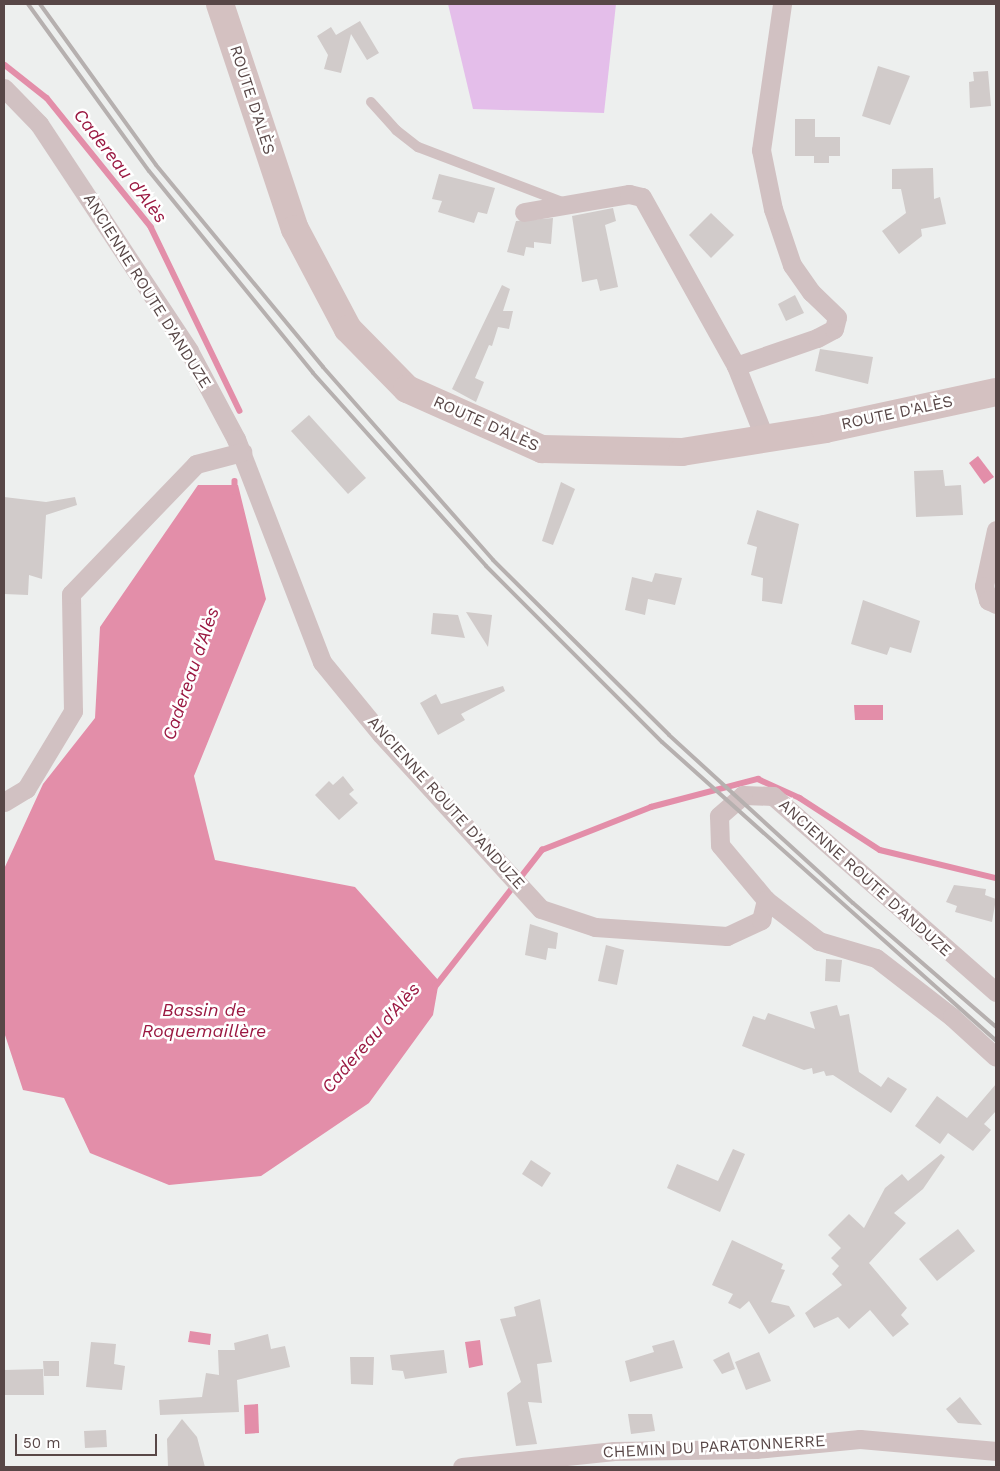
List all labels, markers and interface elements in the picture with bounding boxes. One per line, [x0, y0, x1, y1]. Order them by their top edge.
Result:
street label: ROUTE D'ALÈS [225, 43, 279, 157]
water label: Cadereau d'Alès [69, 105, 171, 227]
street label: ANCIENNE ROUTE D'ANDUZE [79, 190, 215, 392]
street label: ROUTE D'ALÈS [430, 392, 542, 456]
street label: ROUTE D'ALÈS [840, 392, 954, 434]
water label: Cadereau d'Alès [158, 605, 224, 743]
street label: ANCIENNE ROUTE D'ANDUZE [363, 713, 529, 893]
street label: ANCIENNE ROUTE D'ANDUZE [775, 795, 955, 961]
water label: Cadereau d'Alès [317, 978, 425, 1098]
water label: Bassin de Roquemaillère [142, 1000, 266, 1042]
scale bar [18, 1424, 160, 1456]
street label: CHEMIN DU PARATONNERRE [602, 1432, 826, 1462]
text: 50 m [23, 1434, 60, 1452]

